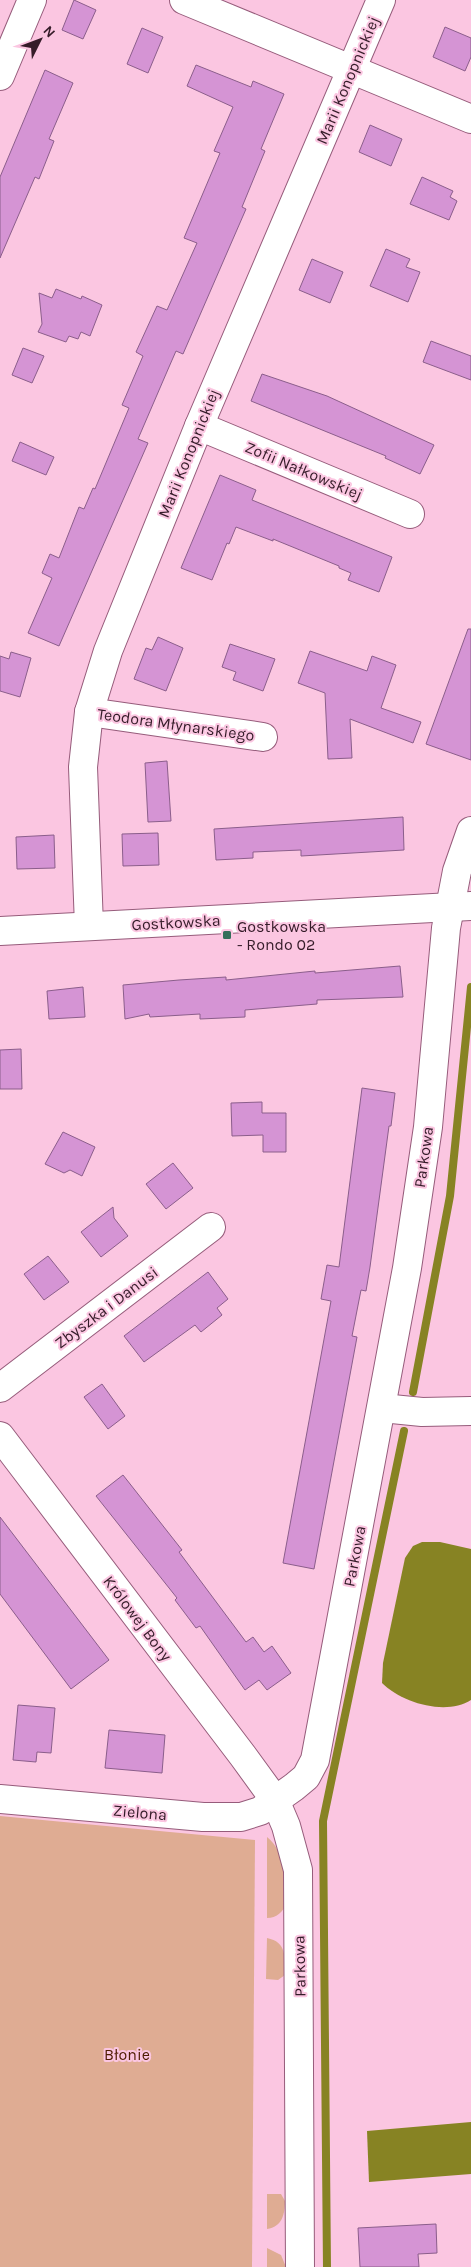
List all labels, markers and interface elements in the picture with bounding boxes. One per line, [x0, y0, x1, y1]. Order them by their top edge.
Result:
street label: Marii Konopnickiej [312, 13, 383, 147]
north arrow [15, 15, 65, 65]
text: N [40, 22, 59, 41]
street label: Marii Konopnickiej [154, 386, 223, 520]
street label: Zofii Nałkowskiej [242, 437, 366, 504]
street label: Teodora Młynarskiego [96, 704, 256, 745]
street label: Gostkowska [131, 911, 221, 934]
place label: Gostkowska - Rondo 02 [237, 917, 326, 954]
marker: Gostkowska - Rondo 02 [221, 929, 233, 941]
street label: Parkowa [410, 1125, 437, 1189]
street label: Zbyszka i Danusi [51, 1262, 162, 1352]
street label: Parkowa [339, 1524, 370, 1588]
street label: Królowej Bony [99, 1572, 176, 1665]
street label: Zielona [112, 1801, 168, 1824]
street label: Parkowa [289, 1935, 310, 1997]
park label: Błonie [104, 2045, 150, 2064]

